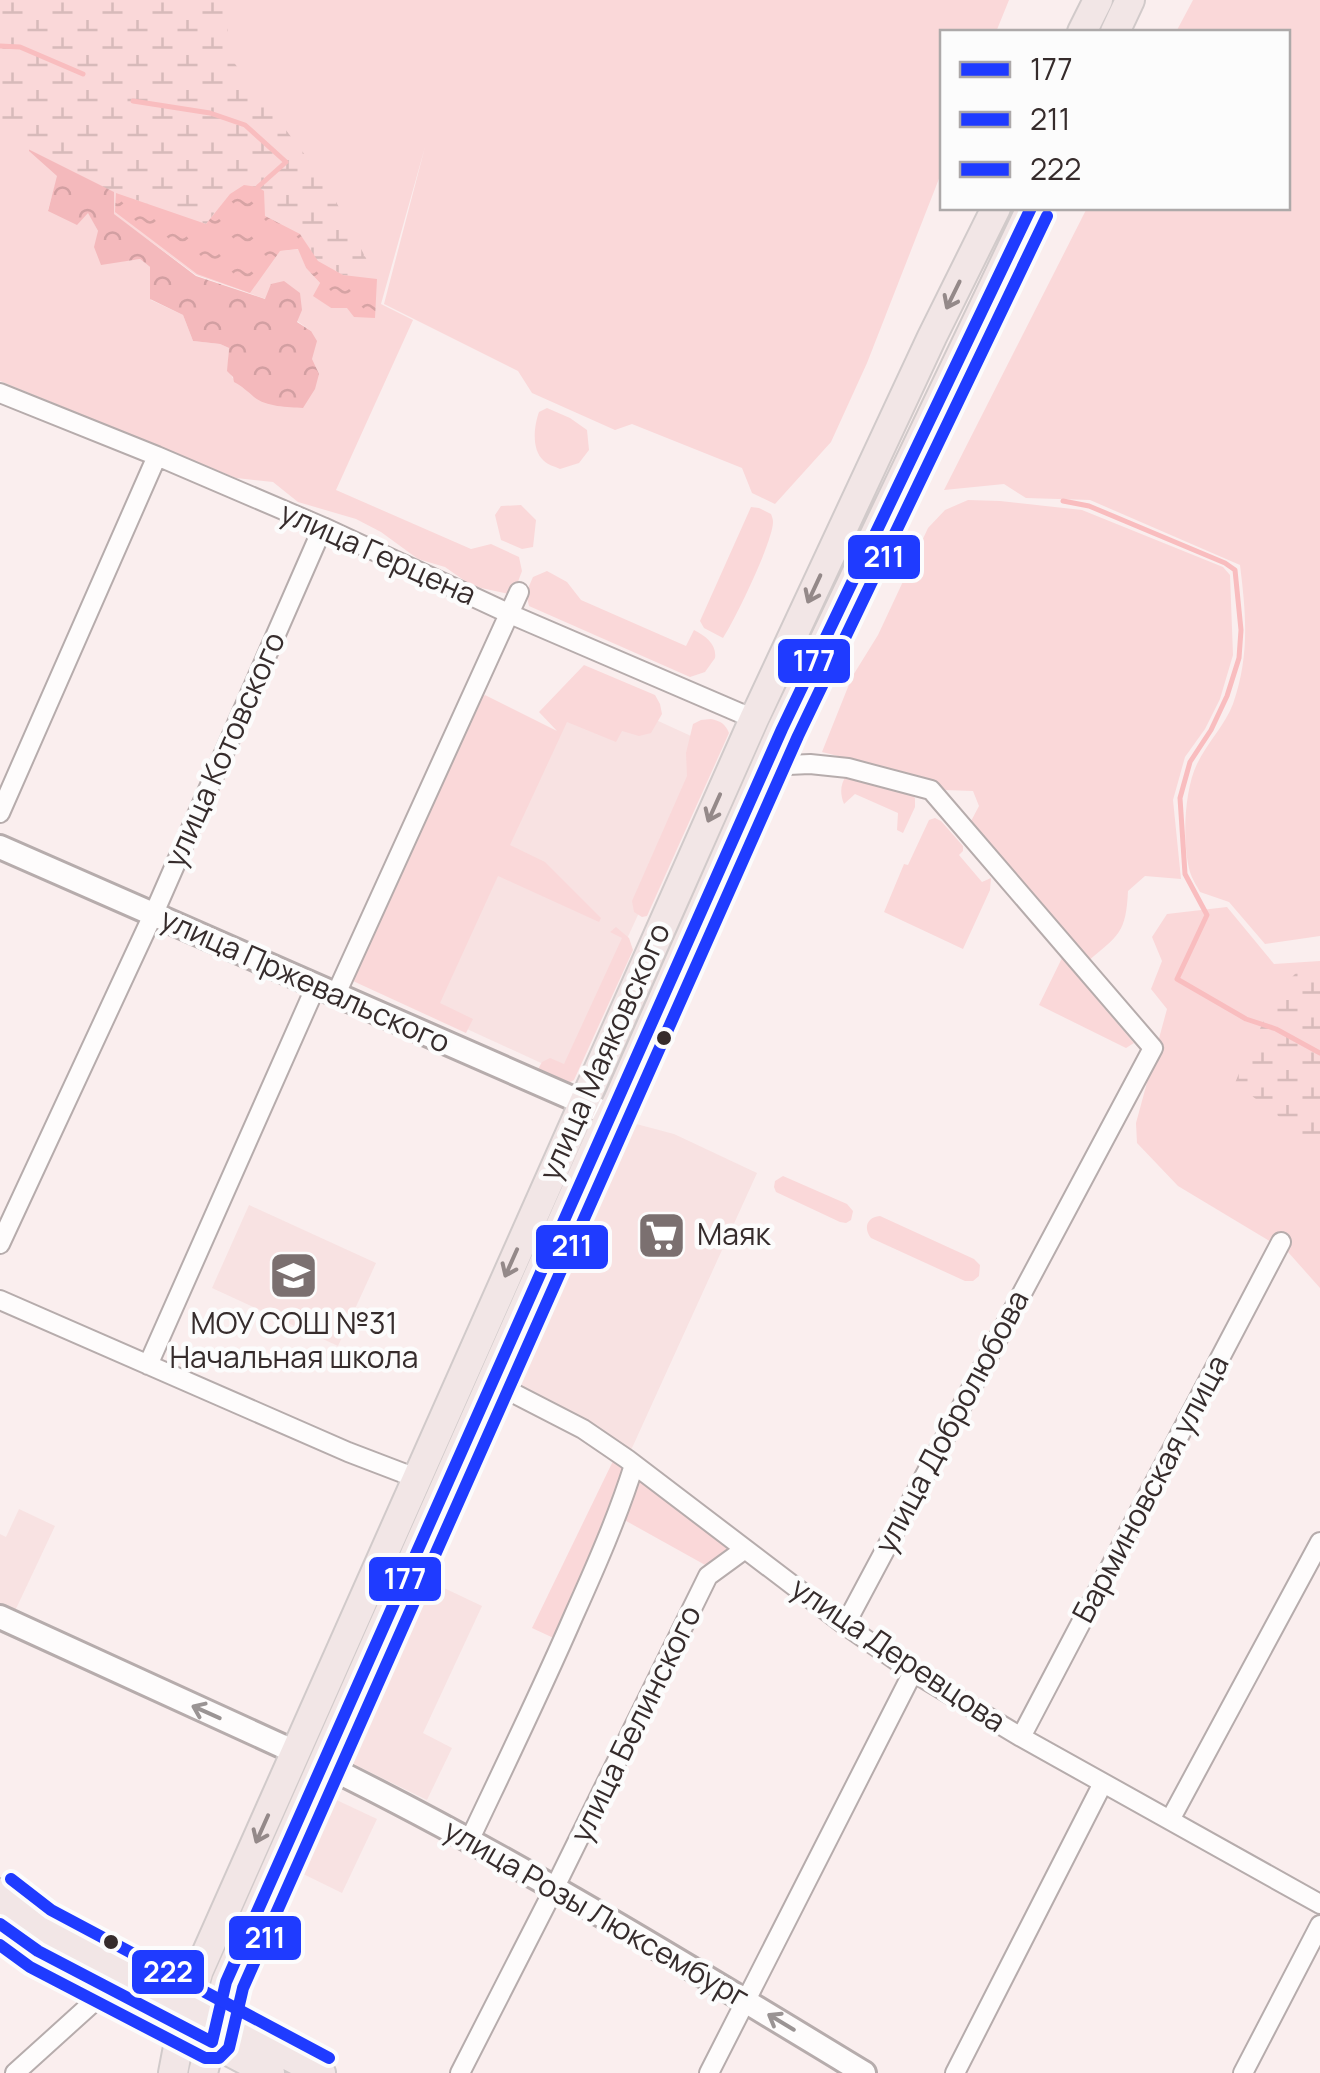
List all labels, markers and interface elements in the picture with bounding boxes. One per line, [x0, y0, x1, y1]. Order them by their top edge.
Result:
legend [940, 30, 1290, 210]
text: 177 [1030, 48, 1073, 89]
text: 211 [1030, 98, 1071, 139]
text: 222 [1030, 148, 1081, 189]
one-way arrow [943, 280, 962, 309]
street label: улица Герцена [274, 491, 483, 614]
line badge: 211 [846, 533, 922, 581]
text: 211 [863, 537, 905, 575]
one-way arrow [804, 573, 823, 603]
street label: улица Котовского [153, 625, 294, 874]
line badge: 177 [776, 637, 852, 685]
text: 177 [793, 641, 835, 679]
one-way arrow [704, 792, 722, 823]
street label: улица Пржевальского [154, 897, 457, 1062]
street label: улица Маяковского [528, 916, 679, 1187]
unlabelled marker [654, 1028, 674, 1048]
supermarket icon: Маяк [636, 1209, 688, 1261]
place label: Маяк [697, 1213, 771, 1254]
line badge: 211 [534, 1223, 610, 1271]
text: 211 [551, 1226, 593, 1264]
one-way arrow [501, 1247, 519, 1278]
school or university icon: МОУ СОШ №31 Начальная школа [268, 1249, 320, 1301]
street label: улица Добролюбова [864, 1283, 1037, 1560]
place label: МОУ СОШ №31 Начальная школа [169, 1302, 419, 1377]
street label: Барминовская улица [1062, 1347, 1238, 1629]
line badge: 177 [367, 1555, 443, 1603]
text: 177 [384, 1559, 426, 1597]
street label: улица Деревцова [783, 1567, 1014, 1741]
street label: улица Белинского [560, 1598, 710, 1849]
one-way arrow [191, 1702, 222, 1720]
street label: улица Розы Люксембург [437, 1809, 757, 2017]
one-way arrow [251, 1813, 270, 1843]
line badge: 211 [227, 1914, 303, 1962]
text: 211 [244, 1918, 286, 1956]
unlabelled marker [101, 1932, 121, 1952]
line badge: 222 [130, 1948, 206, 1996]
text: 222 [143, 1952, 193, 1990]
one-way arrow [767, 2012, 796, 2032]

